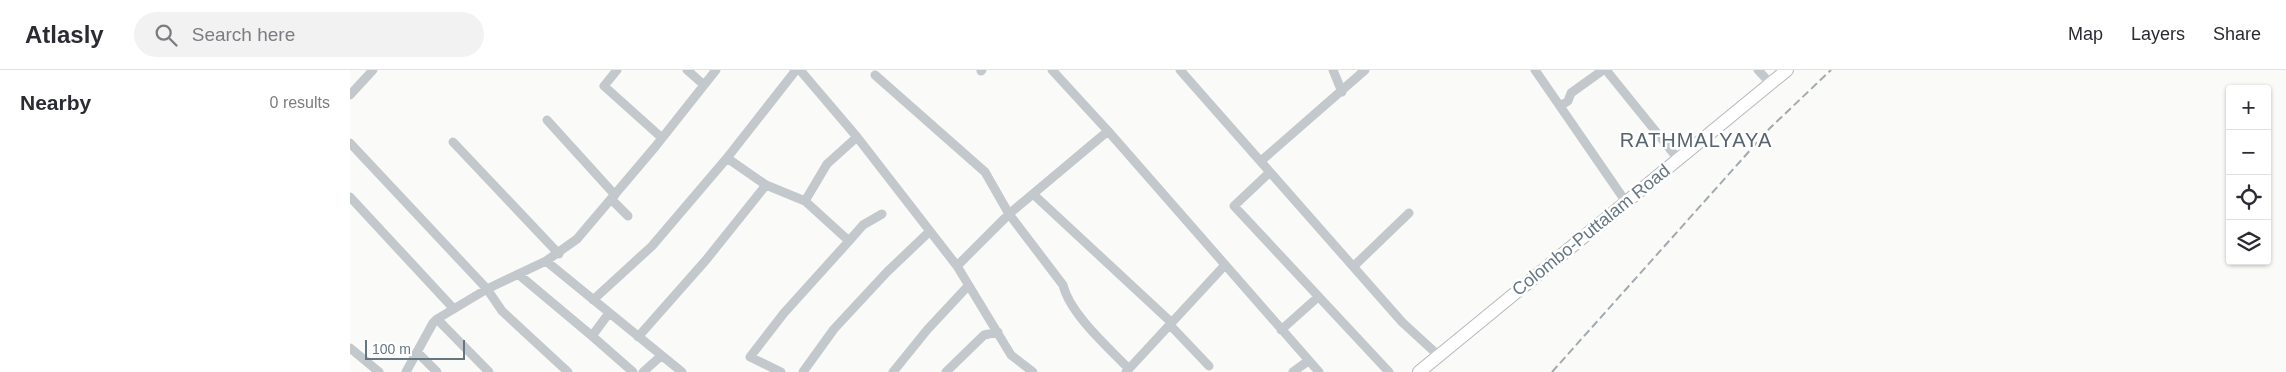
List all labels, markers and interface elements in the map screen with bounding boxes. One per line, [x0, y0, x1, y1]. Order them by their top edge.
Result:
search box [134, 12, 484, 57]
text: Atlasly [25, 21, 104, 48]
icon: search [152, 21, 180, 49]
text: Search here [192, 24, 295, 45]
text: Map [2068, 24, 2103, 44]
text: Layers [2131, 24, 2185, 44]
text: Share [2213, 24, 2261, 44]
map controls [2226, 85, 2271, 265]
button: + [2226, 85, 2271, 130]
text: Nearby [20, 91, 91, 114]
text: 0 results [270, 94, 330, 111]
district label: RATHMALYAYA [1620, 129, 1772, 151]
button: − [2226, 130, 2271, 175]
street label: Colombo-Puttalam Road [1508, 160, 1674, 300]
button: locate [2226, 175, 2271, 220]
button: layers [2226, 220, 2271, 265]
scale bar [365, 337, 465, 360]
text: 100 m [372, 341, 411, 357]

